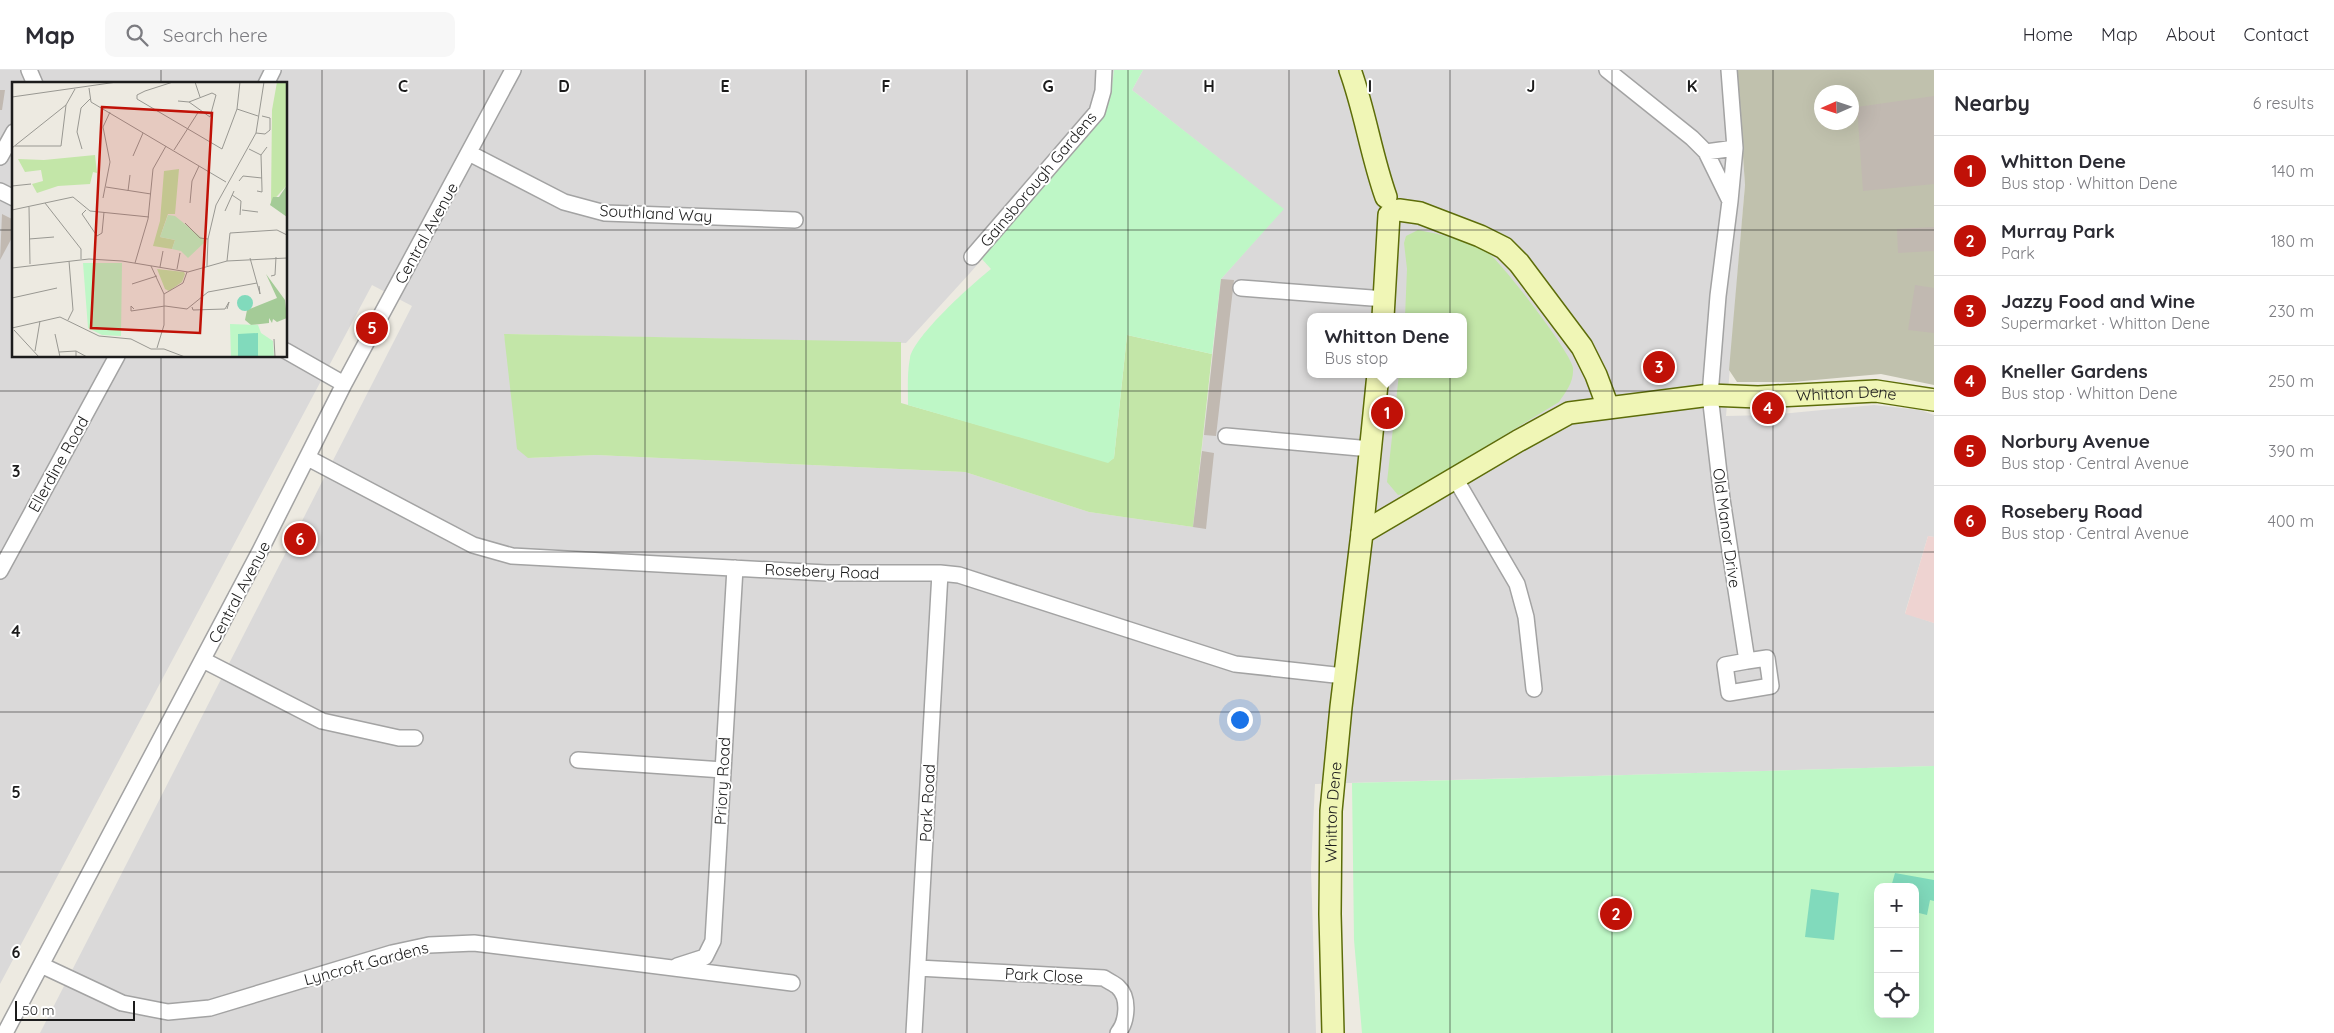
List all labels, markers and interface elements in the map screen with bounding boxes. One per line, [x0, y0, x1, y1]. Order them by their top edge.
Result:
search box [105, 12, 455, 57]
text: Map [25, 20, 75, 50]
icon: search [123, 21, 151, 49]
text: Search here [163, 23, 268, 47]
text: Home [2023, 23, 2073, 46]
text: Map [2101, 23, 2138, 46]
text: About [2166, 23, 2216, 46]
text: Contact [2244, 23, 2309, 46]
text: C [398, 76, 408, 96]
text: D [558, 76, 570, 96]
text: E [720, 76, 730, 96]
text: F [882, 76, 891, 96]
text: G [1042, 76, 1054, 96]
text: H [1203, 76, 1215, 96]
text: I [1368, 76, 1372, 96]
text: J [1527, 76, 1535, 96]
text: K [1687, 76, 1697, 96]
inset map [12, 82, 288, 358]
north arrow [1814, 85, 1859, 130]
text: Nearby [1954, 90, 2030, 116]
text: 6 results [2253, 93, 2314, 113]
street label: Gainsborough Gardens [975, 107, 1101, 251]
text: Whitton Dene [2001, 149, 2126, 173]
text: 1 [1967, 161, 1973, 181]
text: 140 m [2271, 161, 2314, 181]
text: Bus stop · Whitton Dene [2001, 173, 2177, 193]
street label: Central Avenue [390, 179, 462, 287]
street label: Southland Way [599, 200, 713, 226]
text: Murray Park [2001, 219, 2115, 243]
text: 2 [1965, 231, 1975, 251]
text: 180 m [2271, 231, 2314, 251]
text: Park [2001, 243, 2035, 263]
text: Jazzy Food and Wine [2001, 289, 2195, 313]
text: 3 [1966, 301, 1974, 321]
text: 230 m [2268, 301, 2314, 321]
pin: 5 [356, 309, 388, 347]
popup [1307, 313, 1467, 378]
text: Supermarket · Whitton Dene [2001, 313, 2210, 333]
text: Whitton Dene [1325, 324, 1449, 348]
text: Bus stop [1325, 348, 1388, 368]
pin: 3 [1643, 348, 1675, 386]
text: Kneller Gardens [2001, 359, 2148, 383]
text: 4 [1965, 371, 1975, 391]
text: 250 m [2268, 371, 2314, 391]
street label: Whitton Dene [1795, 381, 1898, 405]
text: Bus stop · Whitton Dene [2001, 383, 2177, 403]
pin: 4 [1752, 389, 1784, 427]
pin: 1 [1371, 394, 1403, 432]
street label: Ellerdine Road [23, 413, 93, 515]
text: Norbury Avenue [2001, 429, 2150, 453]
text: 5 [1965, 441, 1975, 461]
text: 390 m [2268, 441, 2314, 461]
text: Bus stop · Central Avenue [2001, 453, 2189, 473]
text: 3 [12, 461, 20, 481]
street label: Old Manor Drive [1709, 467, 1745, 589]
text: Rosebery Road [2001, 499, 2143, 523]
text: 6 [1966, 511, 1974, 531]
text: 400 m [2268, 511, 2314, 531]
pin: 6 [284, 520, 316, 558]
text: Bus stop · Central Avenue [2001, 523, 2189, 543]
street label: Central Avenue [204, 538, 274, 646]
street label: Rosebery Road [764, 559, 880, 583]
text: 4 [11, 621, 21, 641]
your location [1227, 707, 1253, 733]
street label: Priory Road [710, 736, 734, 826]
street label: Whitton Dene [1320, 761, 1346, 863]
street label: Park Road [915, 764, 939, 842]
text: 5 [11, 782, 21, 802]
map controls [1874, 883, 1919, 1018]
button: + [1874, 883, 1919, 928]
pin: 2 [1600, 895, 1632, 933]
button: − [1874, 928, 1919, 973]
street label: Lyncroft Gardens [301, 937, 431, 989]
text: 6 [12, 942, 21, 962]
street label: Park Close [1004, 963, 1084, 987]
button: locate [1874, 973, 1919, 1018]
scale bar [15, 998, 135, 1021]
text: 50 m [22, 1001, 55, 1019]

